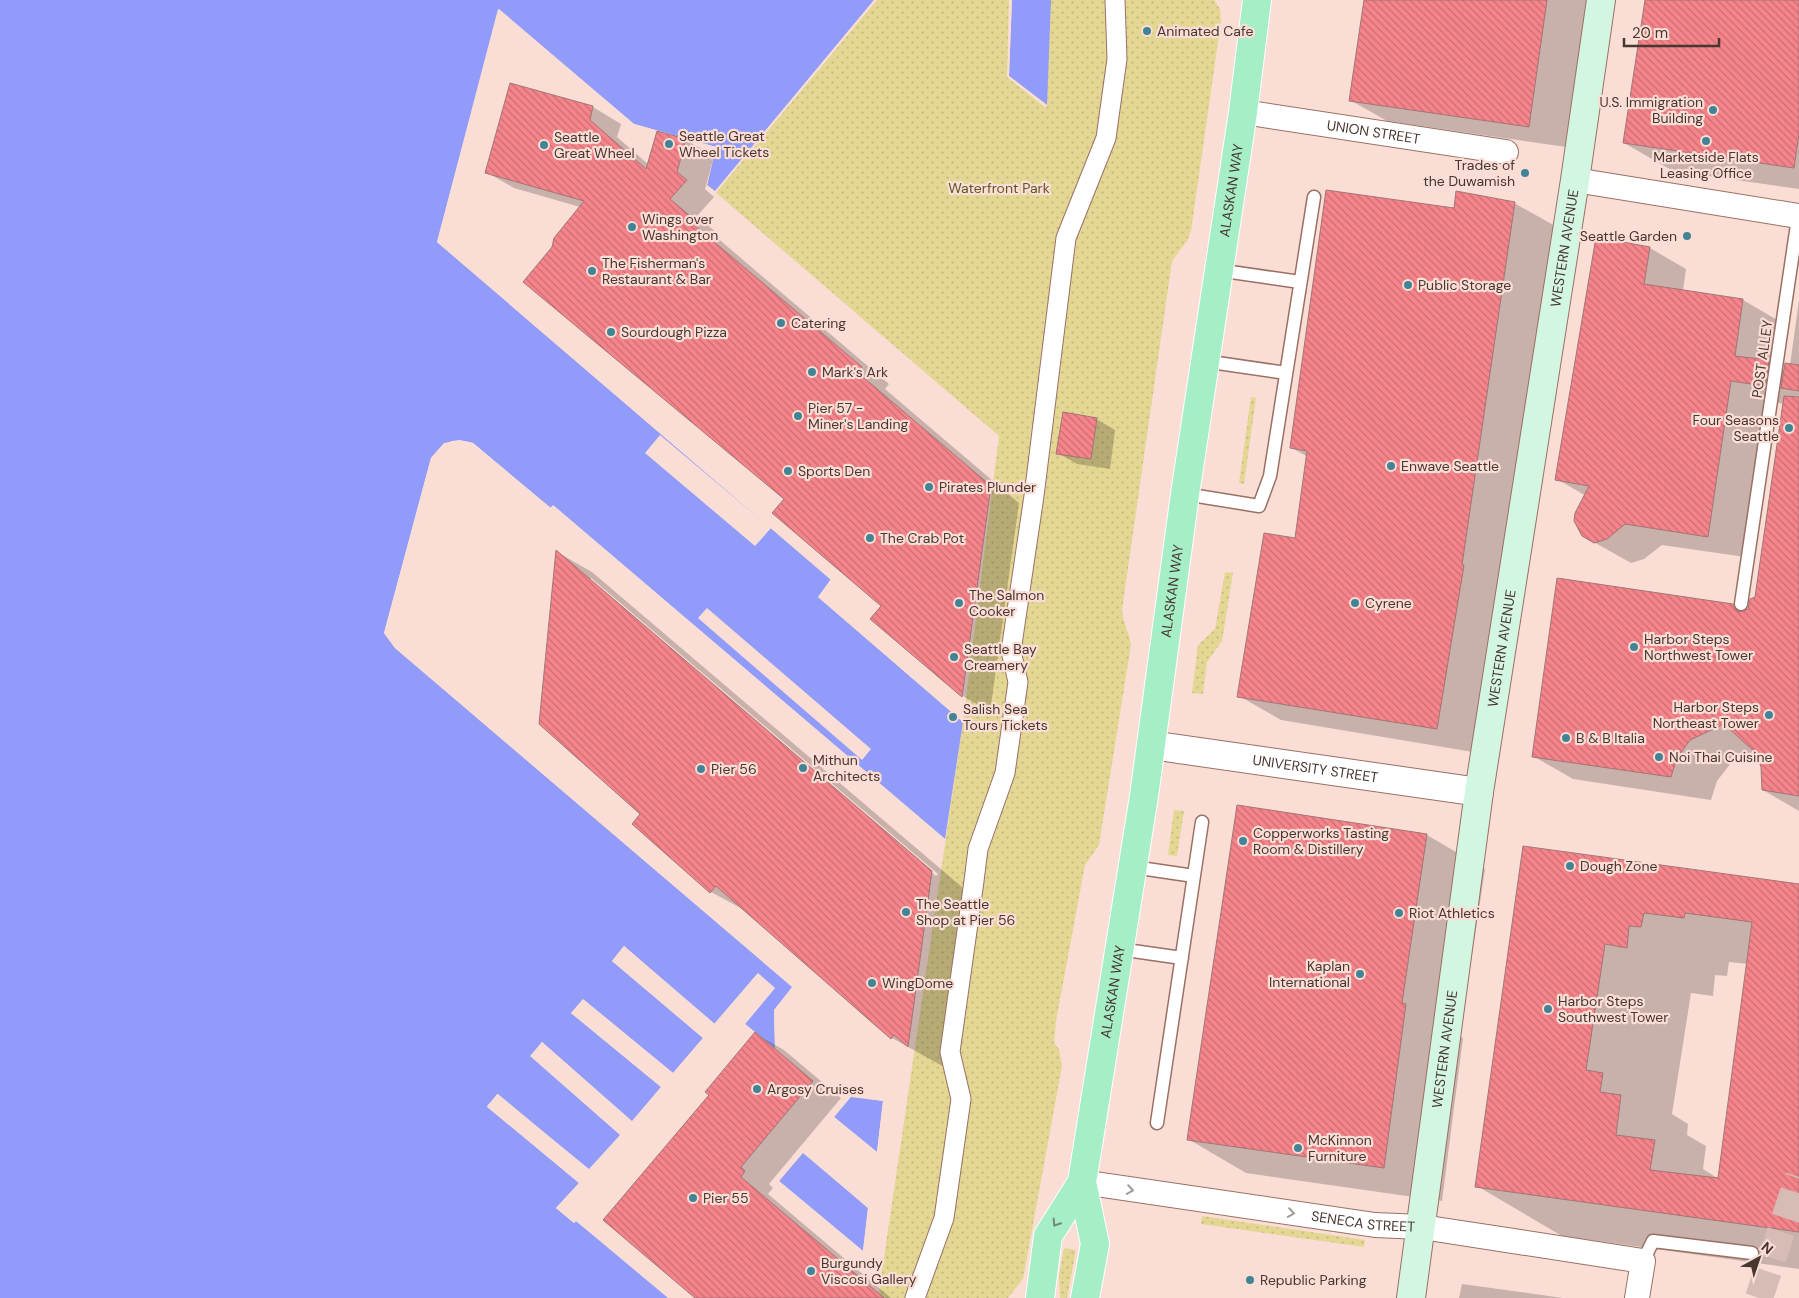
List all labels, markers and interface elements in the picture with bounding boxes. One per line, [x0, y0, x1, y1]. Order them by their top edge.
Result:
scale bar [1624, 15, 1719, 47]
place label: Animated Cafe [1157, 22, 1253, 40]
text: 20 m [1632, 23, 1668, 43]
marker: Animated Cafe [1141, 25, 1153, 37]
place label: U.S. Immigration Building [1600, 93, 1703, 127]
marker: U.S. Immigration Building [1707, 104, 1719, 116]
street label: UNION STREET [1326, 116, 1422, 148]
place label: Seattle Great Wheel Tickets [679, 127, 769, 161]
place label: Seattle Great Wheel [554, 128, 635, 162]
marker: Marketside Flats Leasing Office [1700, 135, 1712, 147]
marker: Seattle Great Wheel Tickets [663, 138, 675, 150]
marker: Seattle Great Wheel [538, 139, 550, 151]
street label: ALASKAN WAY [1215, 143, 1247, 238]
place label: Marketside Flats Leasing Office [1653, 148, 1759, 182]
place label: Trades of the Duwamish [1423, 156, 1515, 190]
marker: Trades of the Duwamish [1519, 167, 1531, 179]
park label: Waterfront Park [948, 179, 1050, 197]
street label: WESTERN AVENUE [1546, 188, 1582, 308]
place label: Wings over Washington [642, 210, 718, 244]
marker: Wings over Washington [626, 221, 638, 233]
place label: Seattle Garden [1580, 227, 1677, 245]
marker: Seattle Garden [1681, 230, 1693, 242]
place label: The Fisherman's Restaurant & Bar [602, 254, 711, 288]
marker: The Fisherman's Restaurant & Bar [586, 265, 598, 277]
place label: Public Storage [1418, 276, 1511, 294]
marker: Public Storage [1402, 279, 1414, 291]
place label: Catering [791, 314, 846, 332]
marker: Catering [775, 317, 787, 329]
street label: POST ALLEY [1748, 319, 1776, 399]
place label: Sourdough Pizza [621, 323, 727, 341]
marker: Sourdough Pizza [605, 326, 617, 338]
place label: Mark's Ark [822, 363, 888, 381]
marker: Mark's Ark [806, 366, 818, 378]
place label: Pier 57 - Miner's Landing [808, 399, 908, 433]
marker: Pier 57 - Miner's Landing [792, 410, 804, 422]
place label: Four Seasons Seattle [1692, 411, 1779, 445]
marker: Four Seasons Seattle [1783, 422, 1795, 434]
place label: Enwave Seattle [1401, 457, 1499, 475]
marker: Enwave Seattle [1385, 460, 1397, 472]
place label: Sports Den [798, 462, 870, 480]
marker: Sports Den [782, 465, 794, 477]
place label: Pirates Plunder [939, 478, 1036, 496]
marker: Pirates Plunder [923, 481, 935, 493]
place label: The Crab Pot [880, 529, 964, 547]
marker: The Crab Pot [864, 532, 876, 544]
street label: ALASKAN WAY [1157, 543, 1187, 639]
place label: The Salmon Cooker [969, 586, 1044, 620]
street label: WESTERN AVENUE [1483, 588, 1520, 708]
place label: Cyrene [1365, 594, 1412, 612]
marker: The Salmon Cooker [953, 597, 965, 609]
marker: Cyrene [1349, 597, 1361, 609]
place label: Harbor Steps Northwest Tower [1644, 630, 1753, 664]
place label: Seattle Bay Creamery [964, 640, 1037, 674]
marker: Harbor Steps Northwest Tower [1628, 641, 1640, 653]
marker: Seattle Bay Creamery [948, 651, 960, 663]
place label: Harbor Steps Northeast Tower [1653, 698, 1759, 732]
place label: Salish Sea Tours Tickets [963, 700, 1048, 734]
marker: Harbor Steps Northeast Tower [1763, 709, 1775, 721]
marker: Salish Sea Tours Tickets [947, 711, 959, 723]
place label: B & B Italia [1576, 729, 1645, 747]
marker: B & B Italia [1560, 732, 1572, 744]
place label: Noi Thai Cuisine [1669, 748, 1773, 766]
place label: Mithun Architects [813, 751, 880, 785]
street label: UNIVERSITY STREET [1251, 751, 1379, 786]
marker: Noi Thai Cuisine [1653, 751, 1665, 763]
place label: Pier 56 [711, 760, 757, 778]
marker: Mithun Architects [797, 762, 809, 774]
marker: Pier 56 [695, 763, 707, 775]
place label: Copperworks Tasting Room & Distillery [1253, 824, 1389, 858]
marker: Copperworks Tasting Room & Distillery [1237, 835, 1249, 847]
place label: Dough Zone [1580, 857, 1657, 875]
marker: Dough Zone [1564, 860, 1576, 872]
place label: The Seattle Shop at Pier 56 [916, 895, 1015, 929]
place label: Riot Athletics [1409, 904, 1495, 922]
marker: The Seattle Shop at Pier 56 [900, 906, 912, 918]
marker: Riot Athletics [1393, 907, 1405, 919]
street label: ALASKAN WAY [1096, 944, 1129, 1040]
place label: Kaplan International [1269, 957, 1350, 991]
marker: Kaplan International [1354, 968, 1366, 980]
place label: WingDome [882, 974, 953, 992]
marker: WingDome [866, 977, 878, 989]
street label: WESTERN AVENUE [1428, 989, 1461, 1109]
place label: Harbor Steps Southwest Tower [1558, 992, 1668, 1026]
marker: Harbor Steps Southwest Tower [1542, 1003, 1554, 1015]
place label: Argosy Cruises [767, 1080, 864, 1098]
marker: Argosy Cruises [751, 1083, 763, 1095]
place label: McKinnon Furniture [1308, 1131, 1372, 1165]
marker: McKinnon Furniture [1292, 1142, 1304, 1154]
one-way arrow [1126, 1184, 1135, 1194]
place label: Pier 55 [703, 1189, 748, 1207]
marker: Pier 55 [687, 1192, 699, 1204]
one-way arrow [1287, 1207, 1295, 1218]
street label: SENECA STREET [1310, 1207, 1415, 1236]
one-way arrow [1053, 1218, 1063, 1227]
north arrow [1734, 1233, 1784, 1283]
text: N [1758, 1238, 1777, 1258]
place label: Burgundy Viscosi Gallery [821, 1254, 917, 1288]
marker: Burgundy Viscosi Gallery [805, 1265, 817, 1277]
place label: Republic Parking [1260, 1271, 1367, 1289]
marker: Republic Parking [1244, 1274, 1256, 1286]

